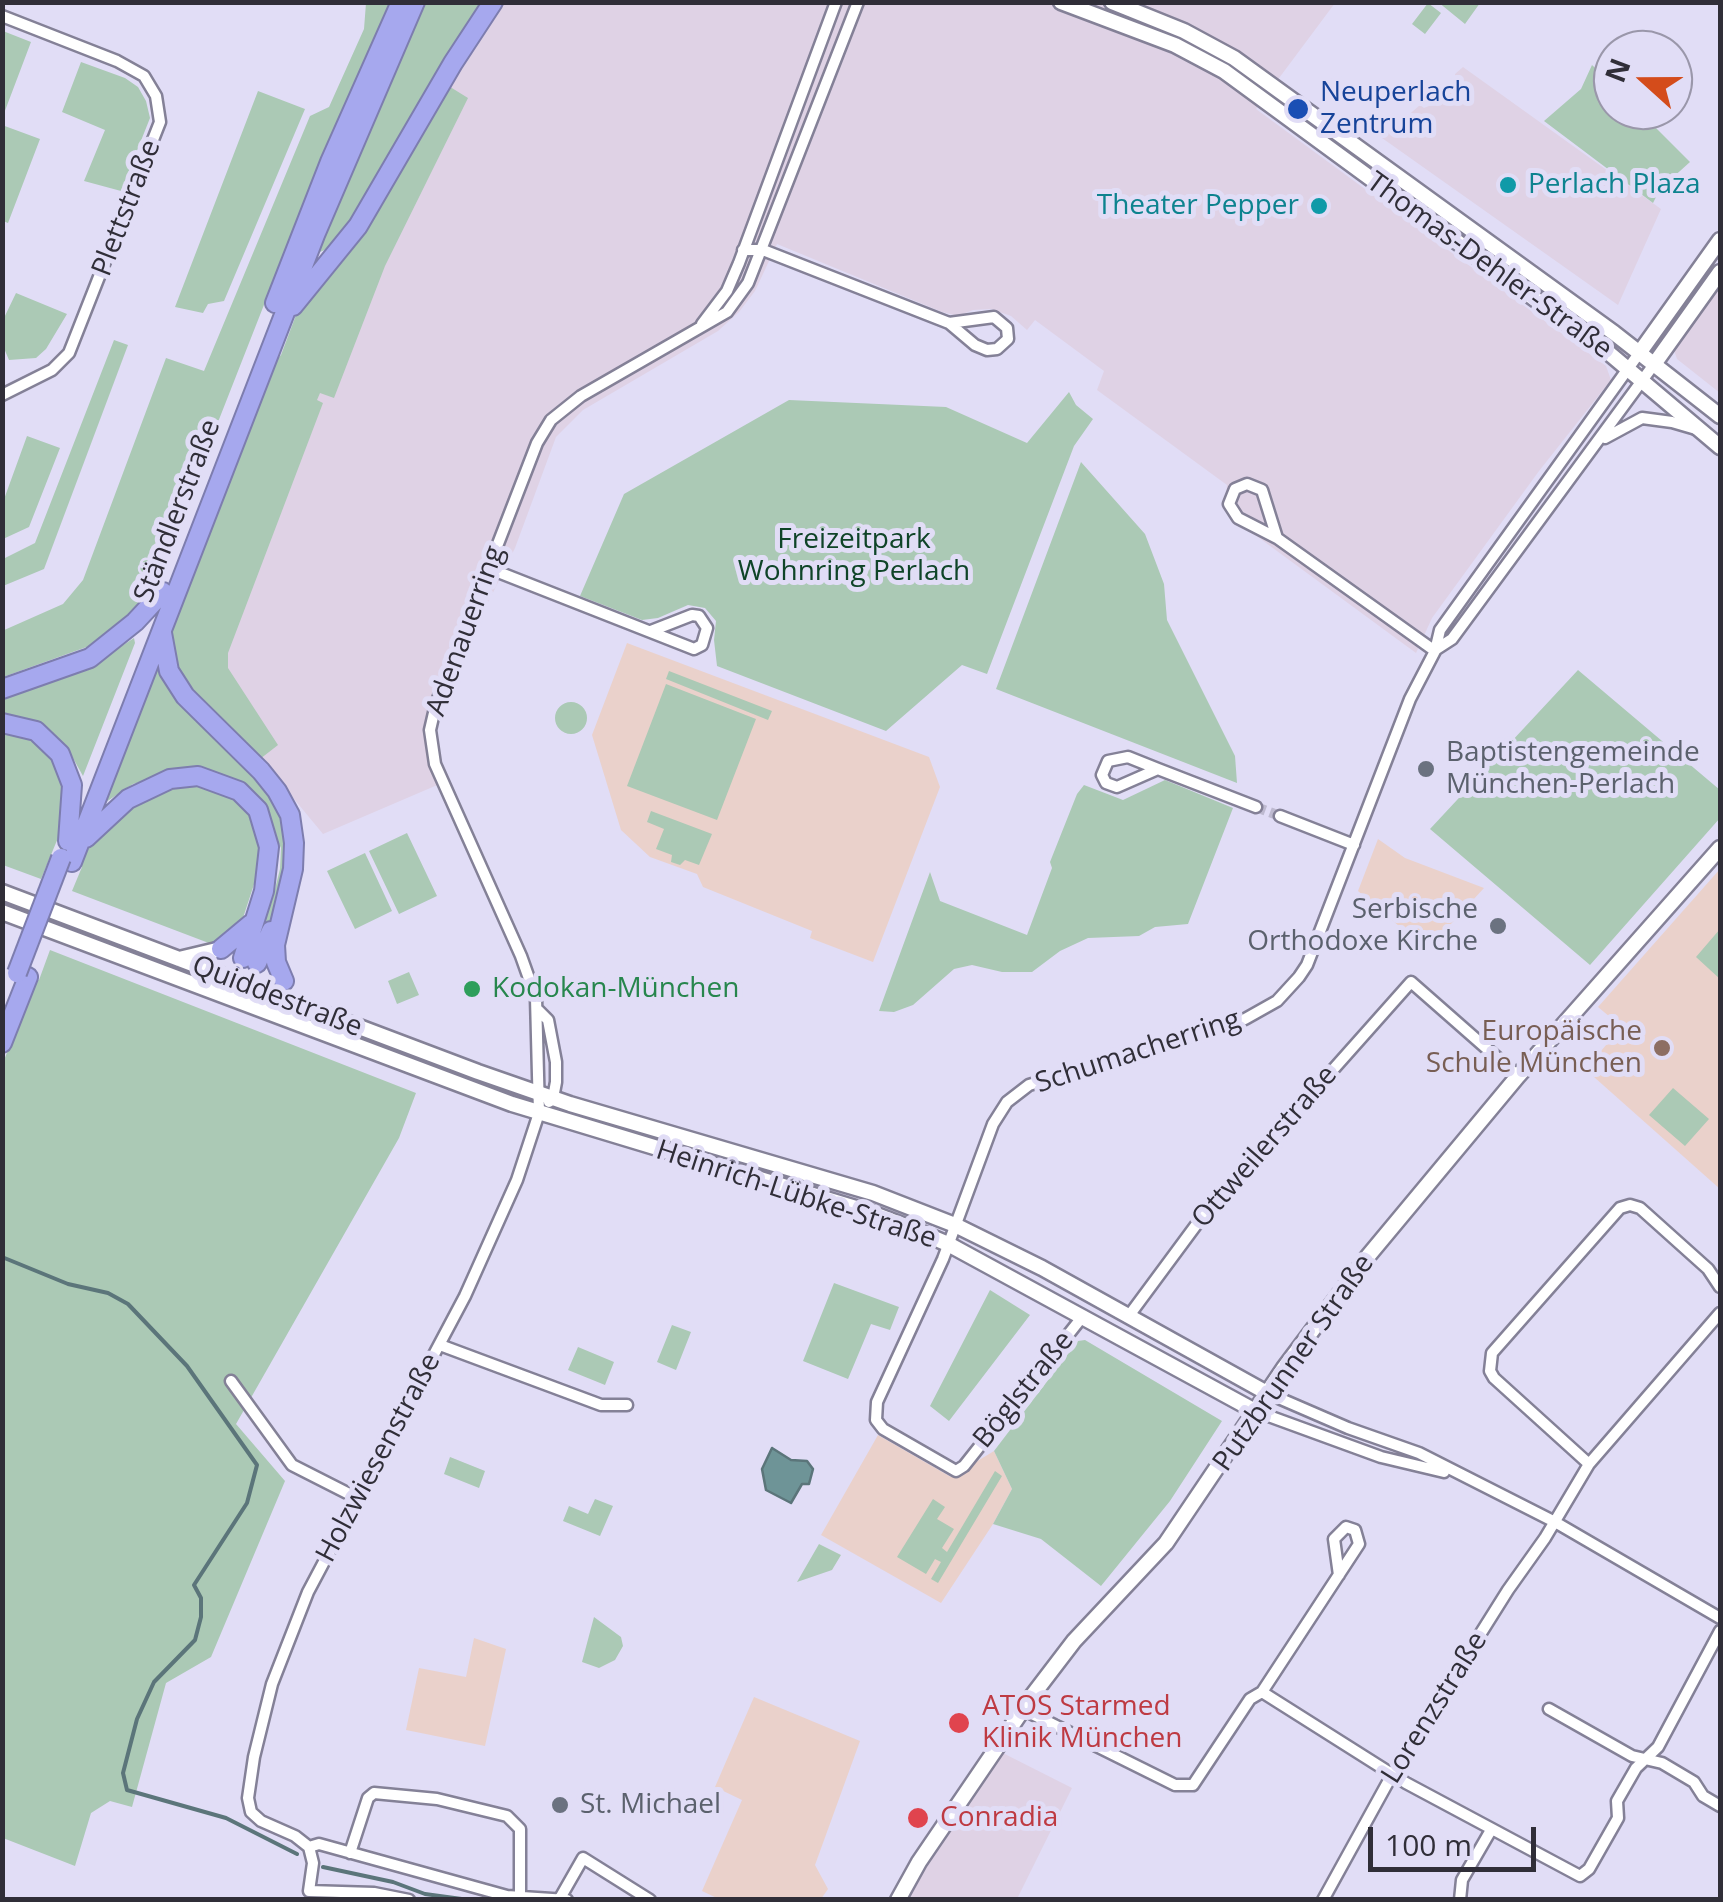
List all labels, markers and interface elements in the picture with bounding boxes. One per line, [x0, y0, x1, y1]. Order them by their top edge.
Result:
north arrow [1593, 30, 1693, 130]
text: N [1595, 53, 1639, 87]
place label: Neuperlach Zentrum [1320, 76, 1471, 142]
marker: Neuperlach Zentrum [1285, 96, 1311, 122]
street label: Plettstraße [86, 135, 168, 281]
street label: Thomas-Dehler-Straße [1360, 166, 1618, 366]
place label: Perlach Plaza [1528, 168, 1701, 202]
marker: Perlach Plaza [1497, 174, 1519, 196]
place label: Theater Pepper [1097, 189, 1299, 223]
marker: Theater Pepper [1308, 195, 1330, 217]
street label: Ständlerstraße [128, 415, 228, 607]
park label: Freizeitpark Wohnring Perlach [738, 523, 970, 589]
street label: Adenauerring [420, 541, 512, 721]
place label: Baptistengemeinde München-Perlach [1446, 736, 1700, 802]
marker: Baptistengemeinde München-Perlach [1415, 758, 1437, 780]
place label: Serbische Orthodoxe Kirche [1247, 893, 1478, 959]
marker: Serbische Orthodoxe Kirche [1487, 915, 1509, 937]
street label: Quiddestraße [187, 949, 367, 1045]
place label: Kodokan-München [492, 972, 739, 1006]
marker: Kodokan-München [461, 978, 483, 1000]
street label: Schumacherring [1031, 1003, 1245, 1101]
place label: Europäische Schule München [1426, 1015, 1642, 1081]
marker: Europäische Schule München [1651, 1037, 1673, 1059]
street label: Ottweilerstraße [1185, 1059, 1345, 1235]
street label: Heinrich-Lübke-Straße [652, 1134, 940, 1256]
street label: Putzbrunner Straße [1206, 1248, 1382, 1478]
street label: Böglstraße [967, 1325, 1081, 1455]
street label: Holzwiesenstraße [310, 1348, 448, 1568]
street label: Lorenzstraße [1375, 1626, 1495, 1790]
place label: ATOS Starmed Klinik München [982, 1690, 1183, 1756]
marker: ATOS Starmed Klinik München [946, 1710, 972, 1736]
place label: St. Michael [580, 1788, 721, 1822]
marker: St. Michael [549, 1794, 571, 1816]
place label: Conradia [940, 1801, 1058, 1835]
marker: Conradia [905, 1805, 931, 1831]
scale bar [1373, 1807, 1540, 1869]
text: 100 m [1385, 1824, 1472, 1865]

